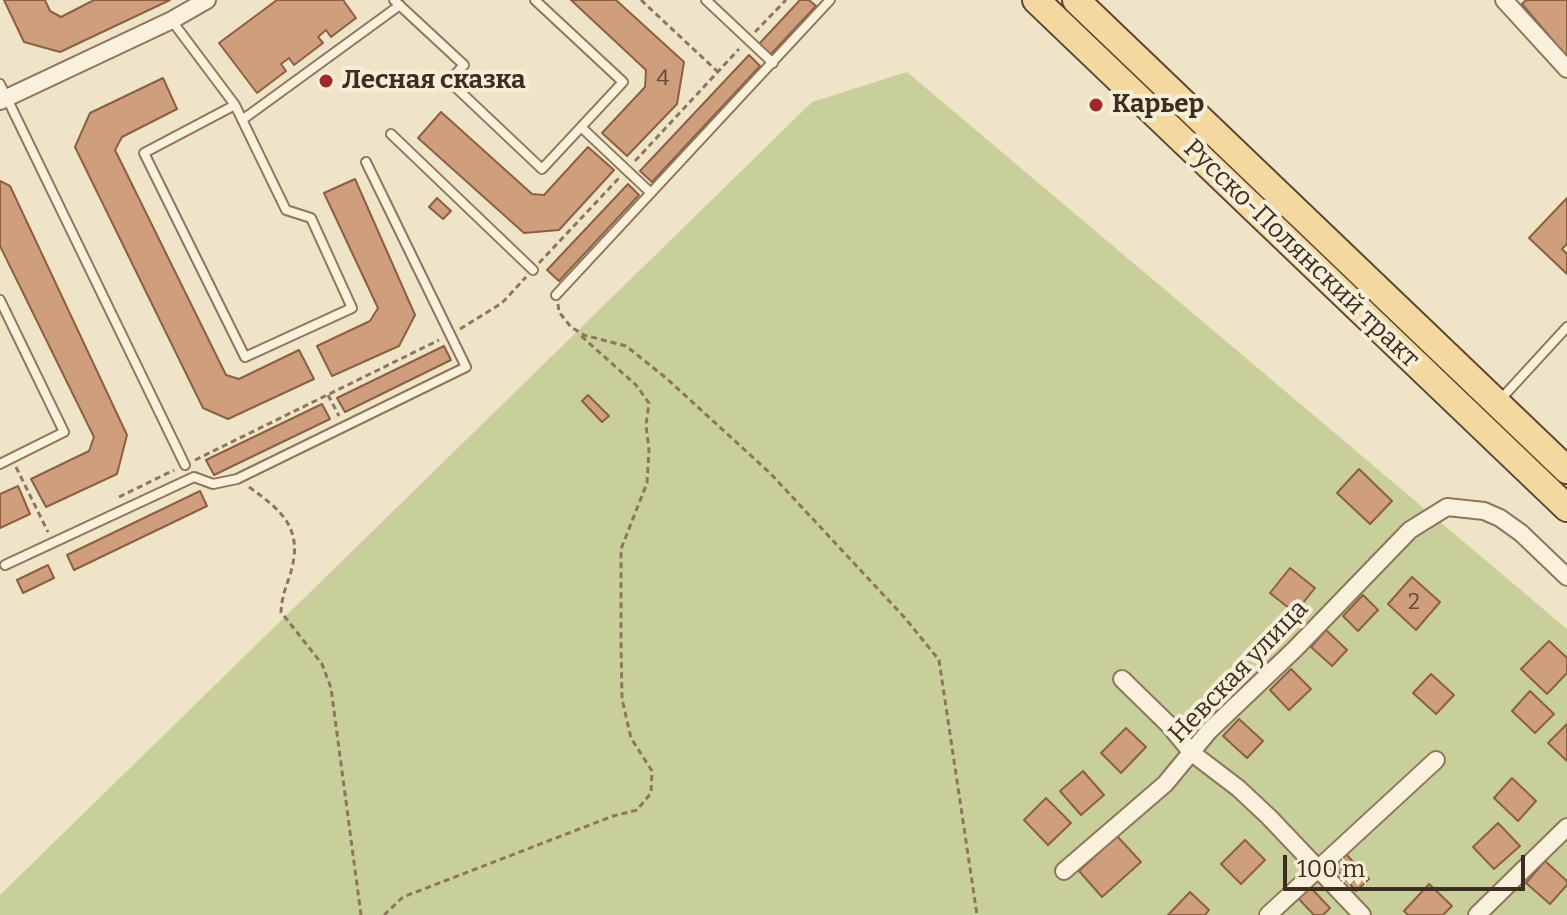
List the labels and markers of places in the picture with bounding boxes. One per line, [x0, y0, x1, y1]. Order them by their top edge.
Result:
place label: Лесная сказка [342, 65, 525, 97]
marker: Лесная сказка [317, 72, 335, 90]
place label: Карьер [1112, 89, 1204, 121]
marker: Карьер [1087, 96, 1105, 114]

